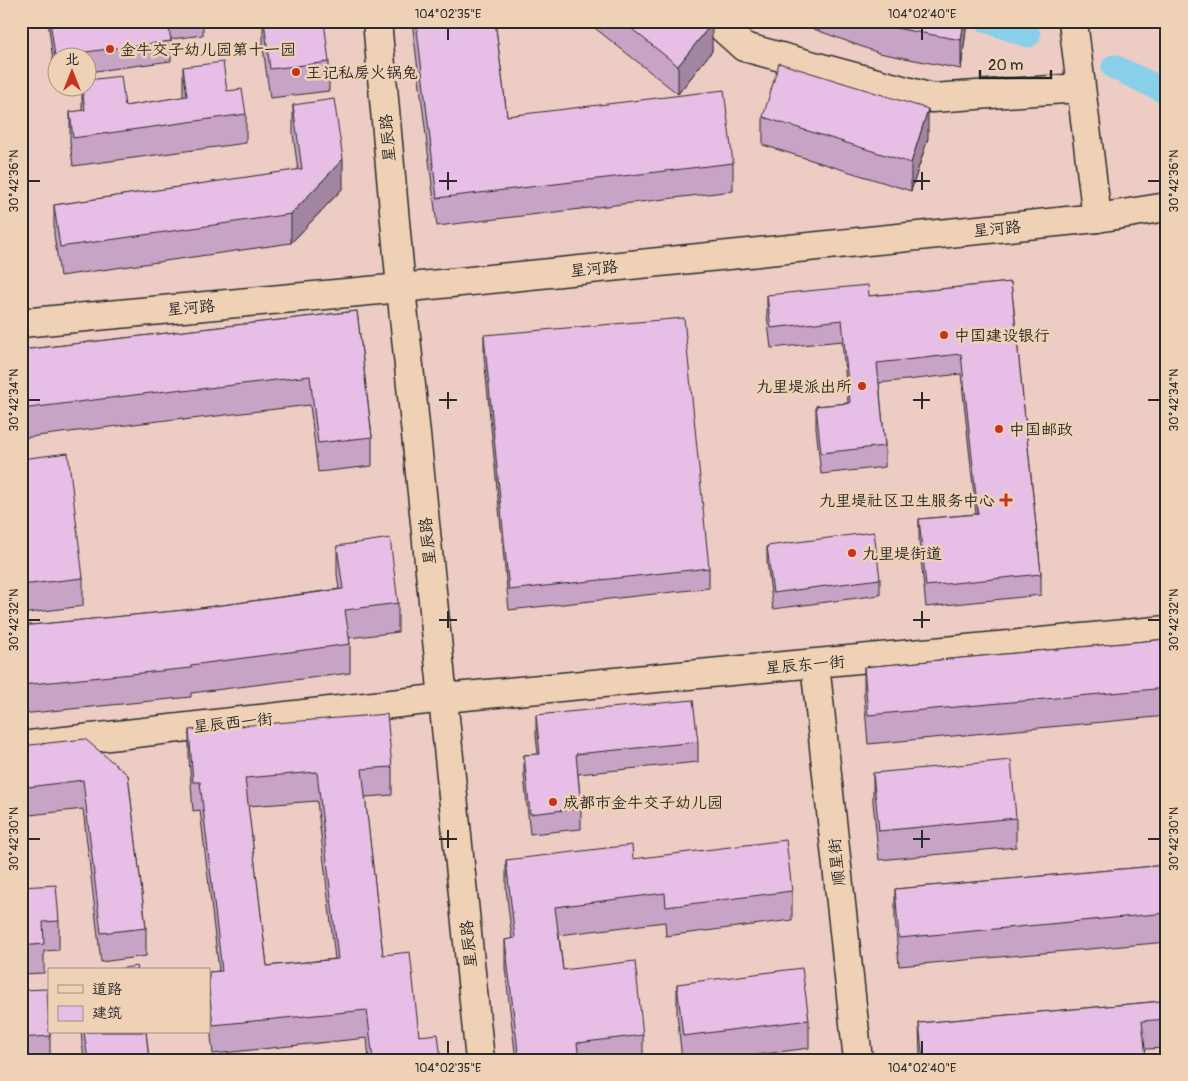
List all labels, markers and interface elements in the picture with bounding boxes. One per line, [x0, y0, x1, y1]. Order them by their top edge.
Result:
text: 104°02'35"E [415, 7, 481, 22]
text: 104°02'40"E [888, 7, 956, 22]
place label: 金牛交子幼儿园第十一园 [120, 40, 296, 60]
marker: 金牛交子幼儿园第十一园 [104, 43, 116, 55]
north arrow [48, 48, 98, 98]
scale bar [980, 48, 1052, 80]
text: 北 [65, 51, 79, 68]
text: 20 m [988, 56, 1023, 75]
place label: 王记私房火锅兔 [306, 63, 418, 83]
marker: 王记私房火锅兔 [290, 66, 302, 78]
street label: 星辰路 [376, 113, 400, 163]
text: 30°42'36"N [7, 150, 22, 212]
text: 30°42'36"N [1167, 150, 1182, 212]
street label: 星河路 [972, 217, 1022, 241]
street label: 星河路 [569, 257, 619, 281]
street label: 星河路 [166, 296, 216, 320]
place label: 中国建设银行 [954, 326, 1050, 346]
marker: 中国建设银行 [938, 329, 950, 341]
text: 30°42'34"N [7, 369, 22, 431]
text: 30°42'34"N [1167, 369, 1182, 431]
place label: 九里堤派出所 [756, 377, 852, 397]
marker: 九里堤派出所 [856, 380, 868, 392]
place label: 中国邮政 [1009, 420, 1073, 440]
marker: 中国邮政 [993, 423, 1005, 435]
place label: 九里堤社区卫生服务中心 [819, 491, 995, 511]
marker: 九里堤社区卫生服务中心 [999, 493, 1013, 507]
street label: 星辰路 [416, 516, 440, 566]
place label: 九里堤街道 [862, 544, 942, 564]
marker: 九里堤街道 [846, 547, 858, 559]
text: 30°42'32"N [7, 589, 22, 651]
text: 30°42'32"N [1167, 589, 1182, 651]
street label: 星辰东一街 [764, 652, 846, 678]
street label: 星辰西一街 [192, 709, 274, 737]
place label: 成都市金牛交子幼儿园 [563, 793, 723, 813]
marker: 成都市金牛交子幼儿园 [547, 796, 559, 808]
text: 30°42'30"N [7, 807, 22, 871]
text: 30°42'30"N [1167, 807, 1182, 871]
street label: 顺星街 [825, 837, 849, 887]
street label: 星辰路 [457, 919, 481, 969]
legend [48, 968, 210, 1034]
text: 道路 [92, 980, 122, 999]
text: 建筑 [92, 1004, 122, 1023]
text: 104°02'35"E [415, 1061, 481, 1076]
text: 104°02'40"E [888, 1061, 956, 1076]

